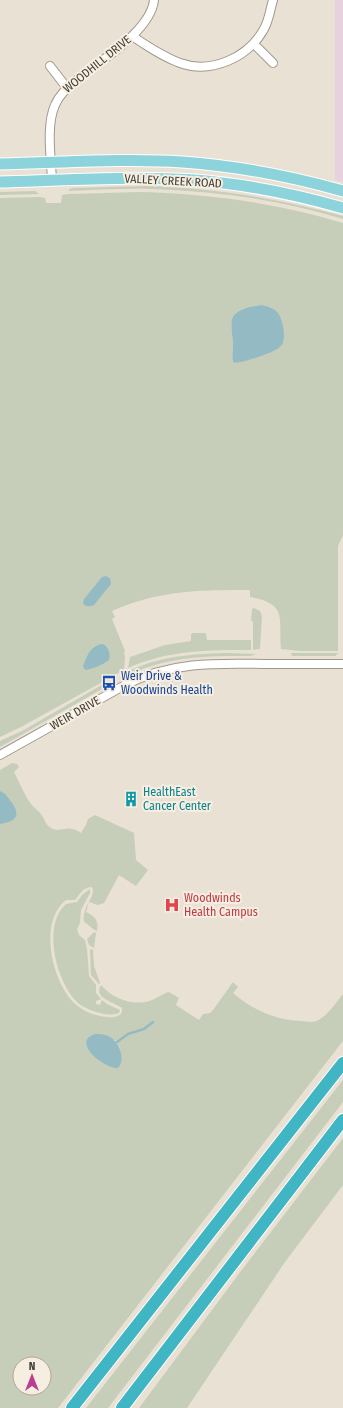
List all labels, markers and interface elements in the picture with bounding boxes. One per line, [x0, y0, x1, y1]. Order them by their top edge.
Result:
street label: WOODHILL DRIVE [60, 32, 134, 96]
street label: VALLEY CREEK ROAD [124, 171, 222, 191]
place label: Weir Drive & Woodwinds Health [121, 669, 213, 697]
bus stop icon: Weir Drive & Woodwinds Health [100, 674, 118, 692]
street label: WEIR DRIVE [47, 693, 103, 733]
place label: HealthEast Cancer Center [143, 785, 212, 813]
building icon: HealthEast Cancer Center [122, 790, 140, 808]
place label: Woodwinds Health Campus [184, 891, 258, 919]
hospital icon: Woodwinds Health Campus [163, 896, 181, 914]
north arrow [12, 1356, 52, 1396]
text: N [29, 1360, 35, 1373]

